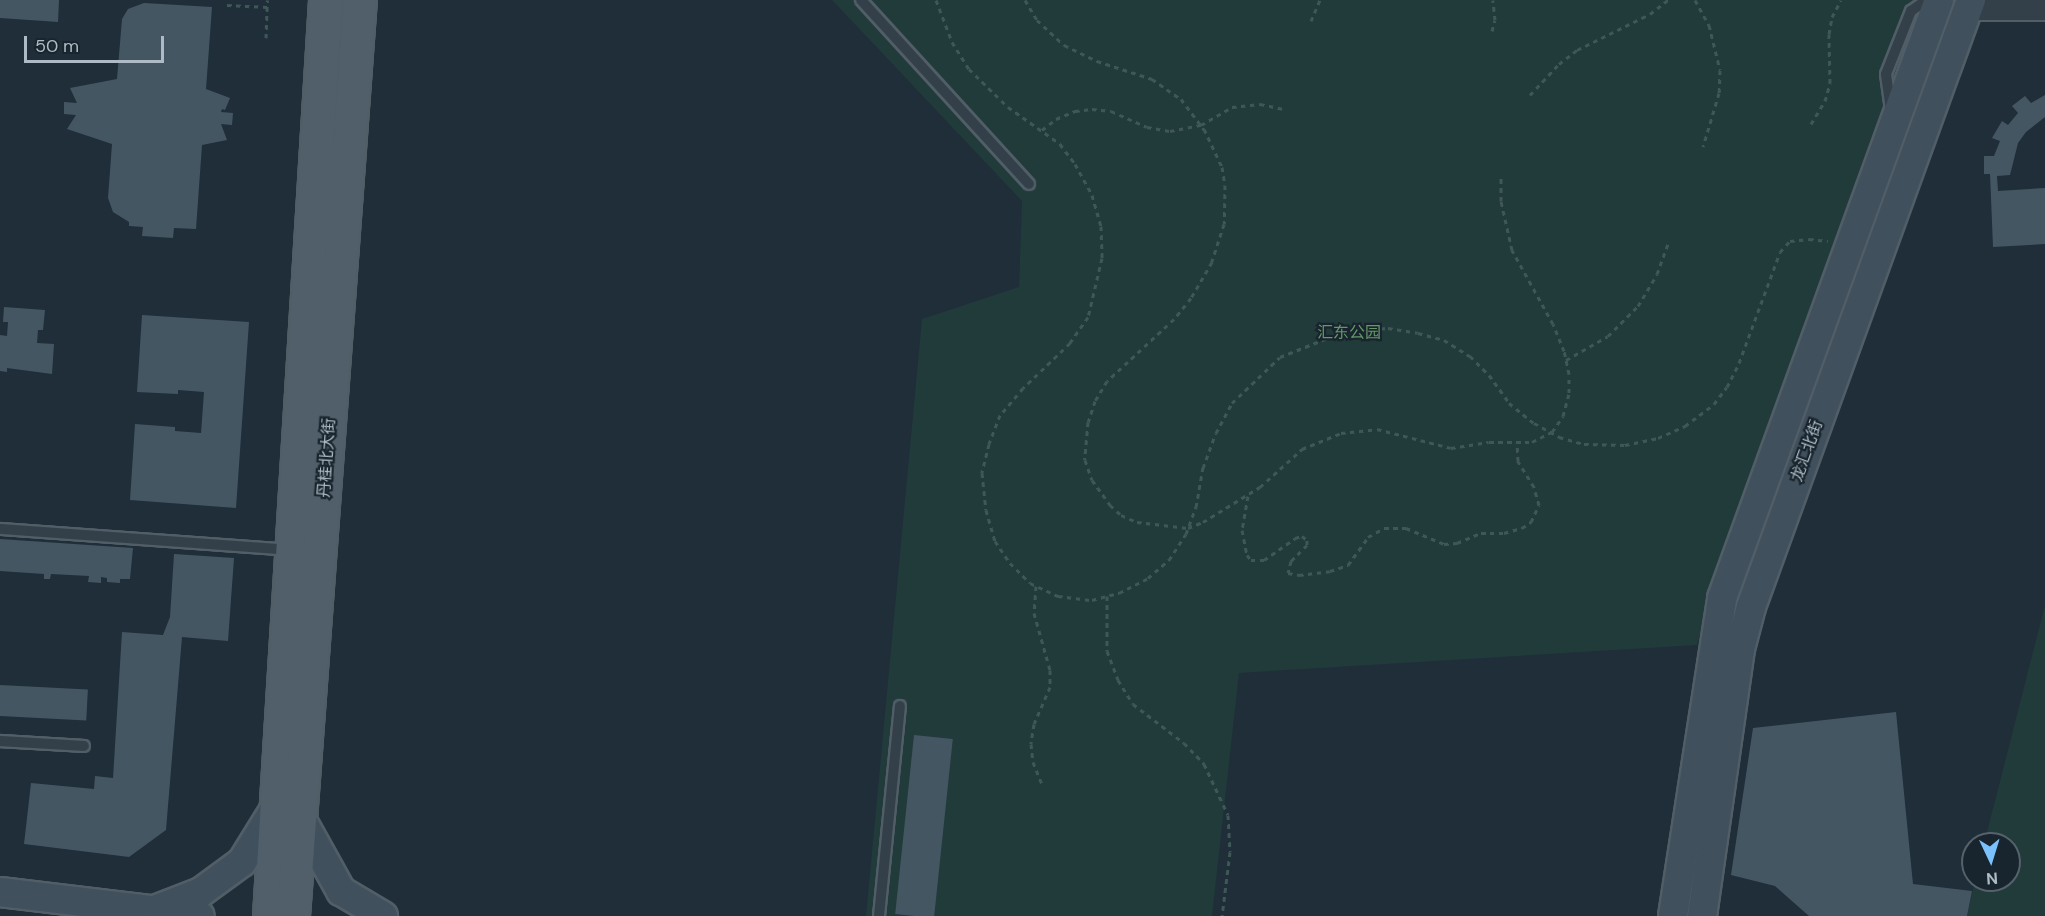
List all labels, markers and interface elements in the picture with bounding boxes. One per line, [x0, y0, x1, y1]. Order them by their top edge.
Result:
scale bar [27, 24, 166, 62]
text: 50 m [35, 34, 79, 58]
park label: 汇东公园 [1317, 323, 1381, 343]
street label: 丹桂北大街 [315, 417, 339, 499]
street label: 龙汇北街 [1787, 418, 1827, 484]
north arrow [1961, 832, 2021, 892]
text: N [1986, 868, 1999, 889]

